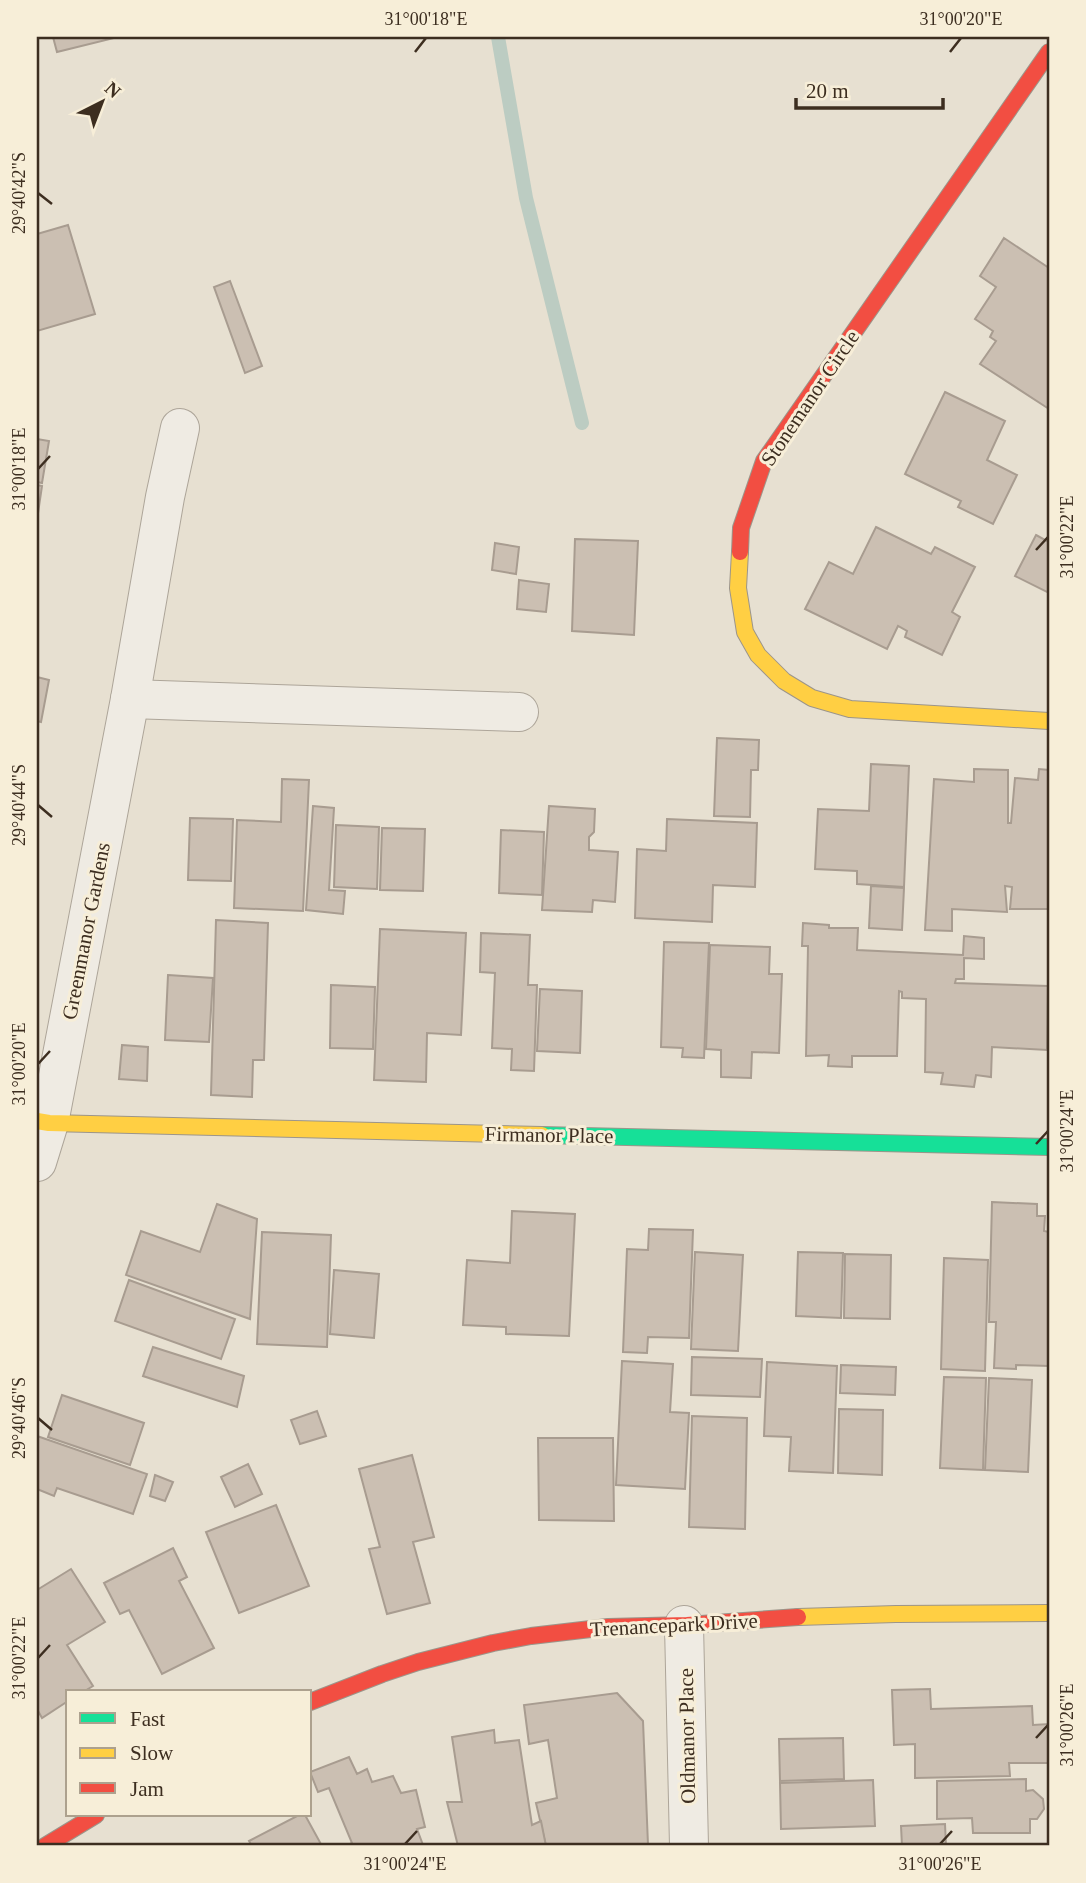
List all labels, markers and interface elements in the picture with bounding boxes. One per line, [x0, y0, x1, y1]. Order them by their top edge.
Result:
text: 31°00'18"E [385, 9, 467, 29]
text: 31°00'20"E [920, 9, 1002, 29]
north arrow [66, 66, 136, 136]
scale bar [796, 66, 942, 110]
text: N [101, 77, 125, 102]
text: 20 m [806, 79, 849, 103]
text: 29°40'42"S [9, 152, 29, 234]
street label: Stonemanor Circle [756, 326, 864, 470]
text: 31°00'18"E [9, 428, 29, 510]
text: 31°00'22"E [1057, 496, 1077, 578]
text: 29°40'44"S [9, 764, 29, 846]
street label: Greenmanor Gardens [57, 840, 115, 1022]
text: 31°00'20"E [9, 1023, 29, 1105]
text: 31°00'24"E [1057, 1090, 1077, 1172]
street label: Firmanor Place [484, 1122, 614, 1148]
text: 29°40'46"S [9, 1377, 29, 1459]
street label: Trenancepark Drive [590, 1609, 758, 1641]
text: 31°00'22"E [9, 1617, 29, 1699]
street label: Oldmanor Place [674, 1668, 700, 1804]
text: 31°00'26"E [1057, 1684, 1077, 1766]
legend [66, 1690, 312, 1816]
text: Fast [130, 1707, 165, 1731]
text: Slow [130, 1741, 174, 1765]
text: Jam [130, 1777, 164, 1801]
text: 31°00'24"E [364, 1854, 446, 1874]
text: 31°00'26"E [899, 1854, 981, 1874]

